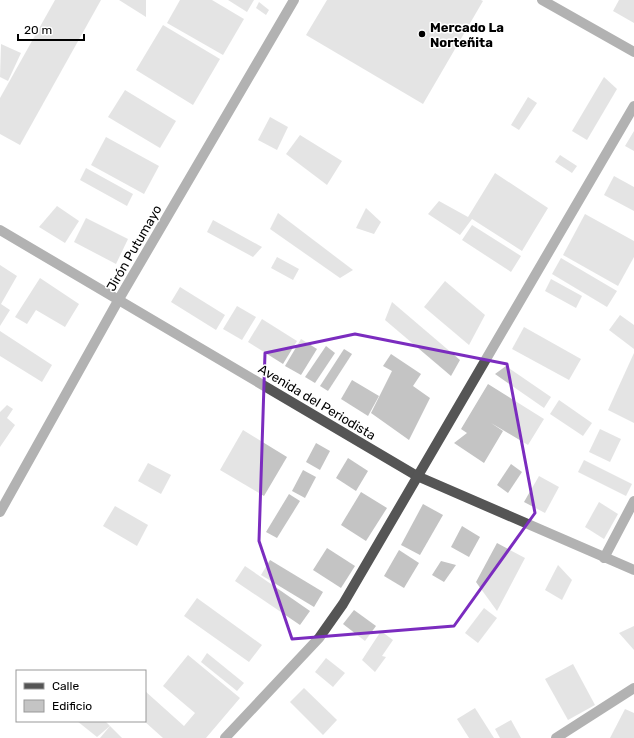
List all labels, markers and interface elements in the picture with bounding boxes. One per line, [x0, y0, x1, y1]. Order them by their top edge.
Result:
scale bar [18, 16, 84, 42]
place label: Mercado La Norteñita [430, 20, 504, 50]
text: 20 m [24, 23, 52, 37]
marker: Mercado La Norteñita [417, 29, 427, 39]
street label: Jirón Putumayo [103, 202, 165, 294]
street label: Avenida del Periodista [256, 361, 378, 443]
legend [16, 670, 146, 722]
text: Calle [52, 679, 79, 693]
text: Edificio [52, 699, 92, 713]

